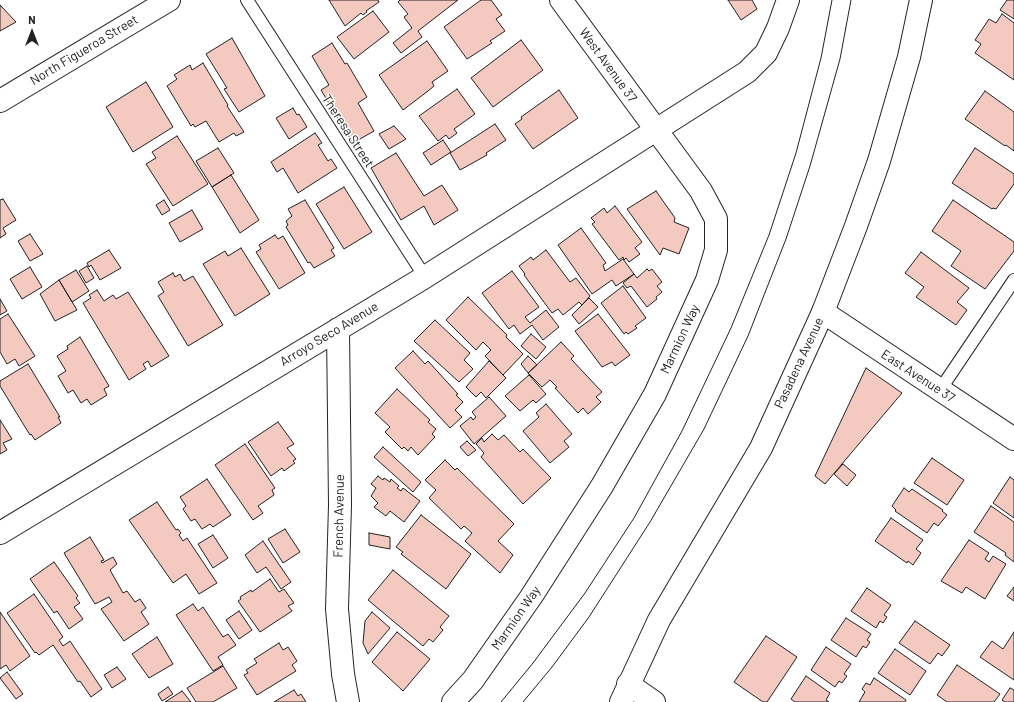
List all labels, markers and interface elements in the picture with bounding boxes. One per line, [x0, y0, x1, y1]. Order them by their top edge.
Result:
north arrow [12, 12, 52, 52]
street label: North Figueroa Street [27, 12, 141, 88]
street label: West Avenue 37 [576, 25, 640, 105]
street label: Theresa Street [319, 92, 377, 170]
street label: Arroyo Seco Avenue [277, 299, 381, 369]
street label: Marmion Way [657, 302, 703, 376]
street label: Pasadena Avenue [771, 315, 827, 411]
street label: East Avenue 37 [878, 346, 958, 406]
street label: French Avenue [330, 474, 348, 558]
street label: Marmion Way [488, 583, 544, 653]

